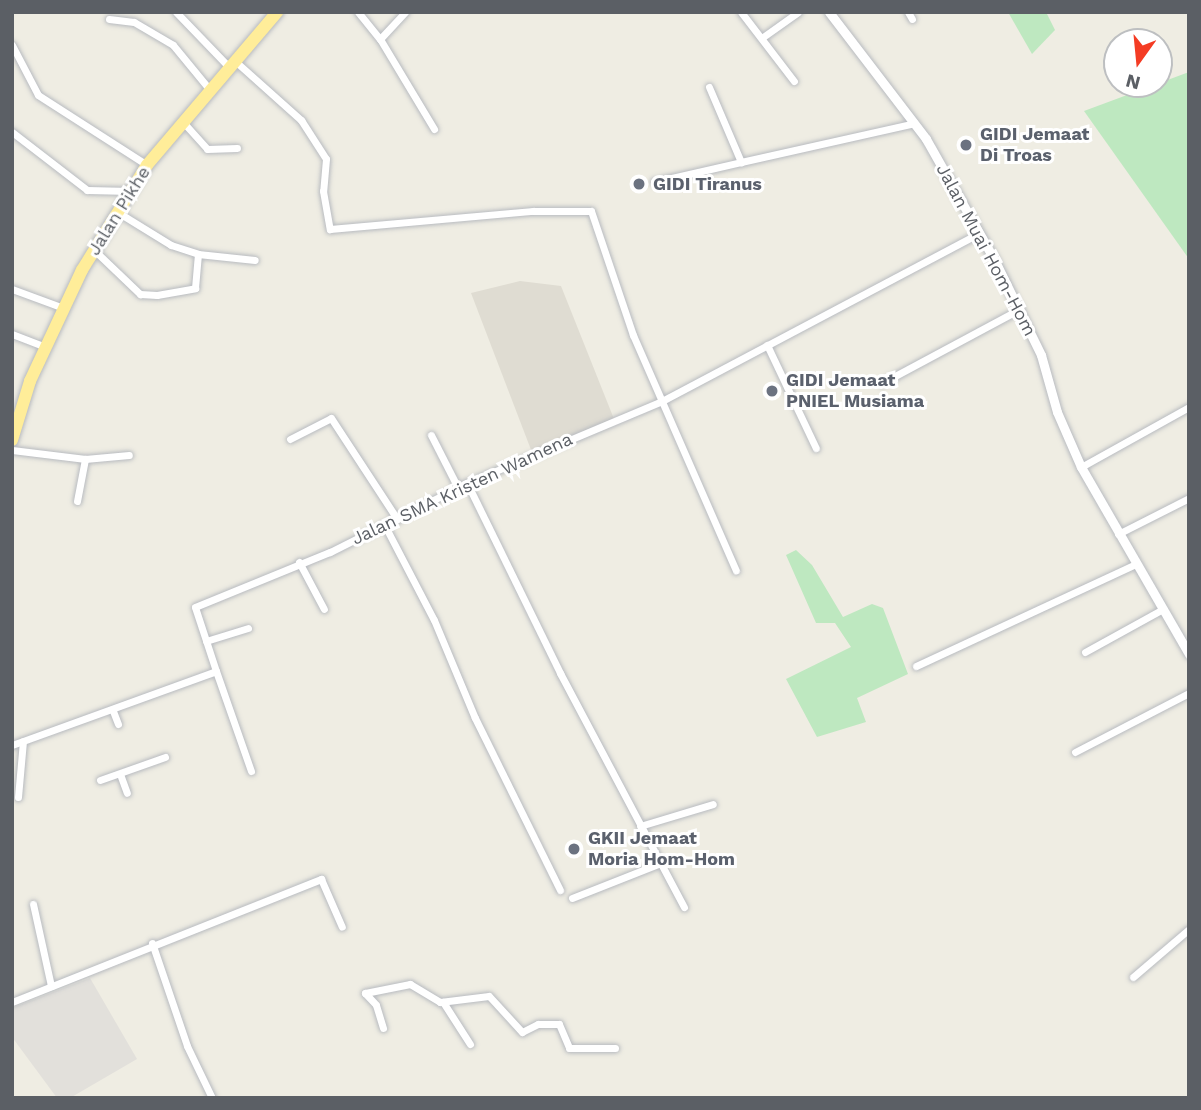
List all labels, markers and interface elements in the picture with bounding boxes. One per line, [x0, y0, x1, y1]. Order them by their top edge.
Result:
north arrow [1103, 28, 1173, 98]
text: N [1123, 69, 1143, 95]
place label: GIDI Jemaat Di Troas [980, 124, 1090, 166]
marker: GIDI Jemaat Di Troas [958, 137, 974, 153]
street label: Jalan Muai Hom-Hom [931, 160, 1041, 340]
street label: Jalan Pikhe [83, 163, 155, 259]
place label: GIDI Tiranus [653, 173, 762, 195]
marker: GIDI Tiranus [631, 176, 647, 192]
place label: GIDI Jemaat PNIEL Musiama [786, 370, 925, 412]
marker: GIDI Jemaat PNIEL Musiama [764, 383, 780, 399]
street label: Jalan SMA Kristen Wamena [348, 428, 576, 550]
place label: GKII Jemaat Moria Hom-Hom [588, 828, 735, 870]
marker: GKII Jemaat Moria Hom-Hom [566, 841, 582, 857]

